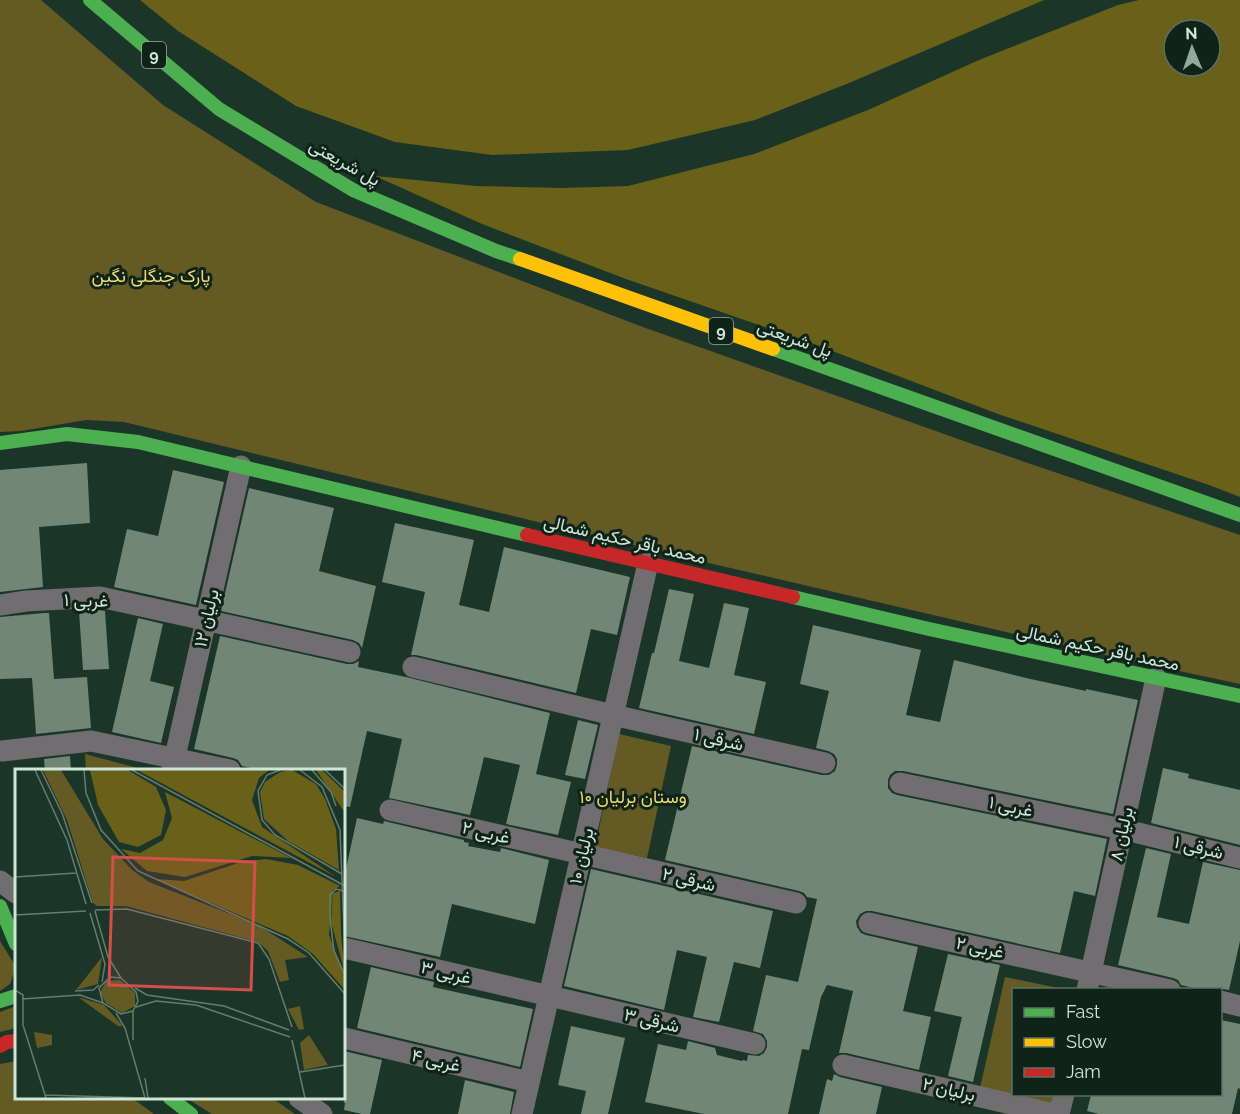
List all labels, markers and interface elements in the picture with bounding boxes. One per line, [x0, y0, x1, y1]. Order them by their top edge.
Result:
north arrow [1162, 18, 1222, 78]
text: N [1185, 24, 1198, 43]
road number: 9 [142, 42, 166, 68]
street label: پل شریعتی [305, 134, 384, 192]
park label: پارک جنگلی نگین [92, 265, 210, 288]
street label: پل شریعتی [754, 315, 835, 363]
road number: 9 [709, 318, 733, 344]
street label: محمد باقر حکیم شمالی [541, 510, 708, 570]
street label: برلیان ۱۲ [189, 587, 224, 649]
street label: ۱ غربی [64, 589, 108, 612]
street label: محمد باقر حکیم شمالی [1014, 619, 1181, 676]
street label: ۱ شرقی [692, 723, 746, 756]
inset map [15, 769, 345, 1099]
park label: وستان برلیان ۱۰ [579, 786, 687, 808]
street label: ۱ غربی [987, 791, 1035, 822]
street label: برلیان ۸ [1105, 805, 1138, 863]
street label: ۲ غربی [460, 816, 512, 849]
street label: برلیان ۱۰ [564, 826, 599, 886]
street label: ۱ شرقی [1172, 831, 1226, 864]
street label: ۲ شرقی [660, 863, 718, 896]
street label: ۲ غربی [954, 932, 1006, 963]
street label: ۳ غربی [419, 956, 473, 989]
legend [1012, 988, 1222, 1096]
text: Fast [1066, 1001, 1100, 1022]
street label: ۳ شرقی [622, 1003, 682, 1038]
text: Slow [1066, 1031, 1107, 1052]
street label: ۴ غربی [409, 1044, 462, 1077]
text: Jam [1066, 1061, 1101, 1082]
street label: برلیان ۲ [920, 1073, 978, 1106]

